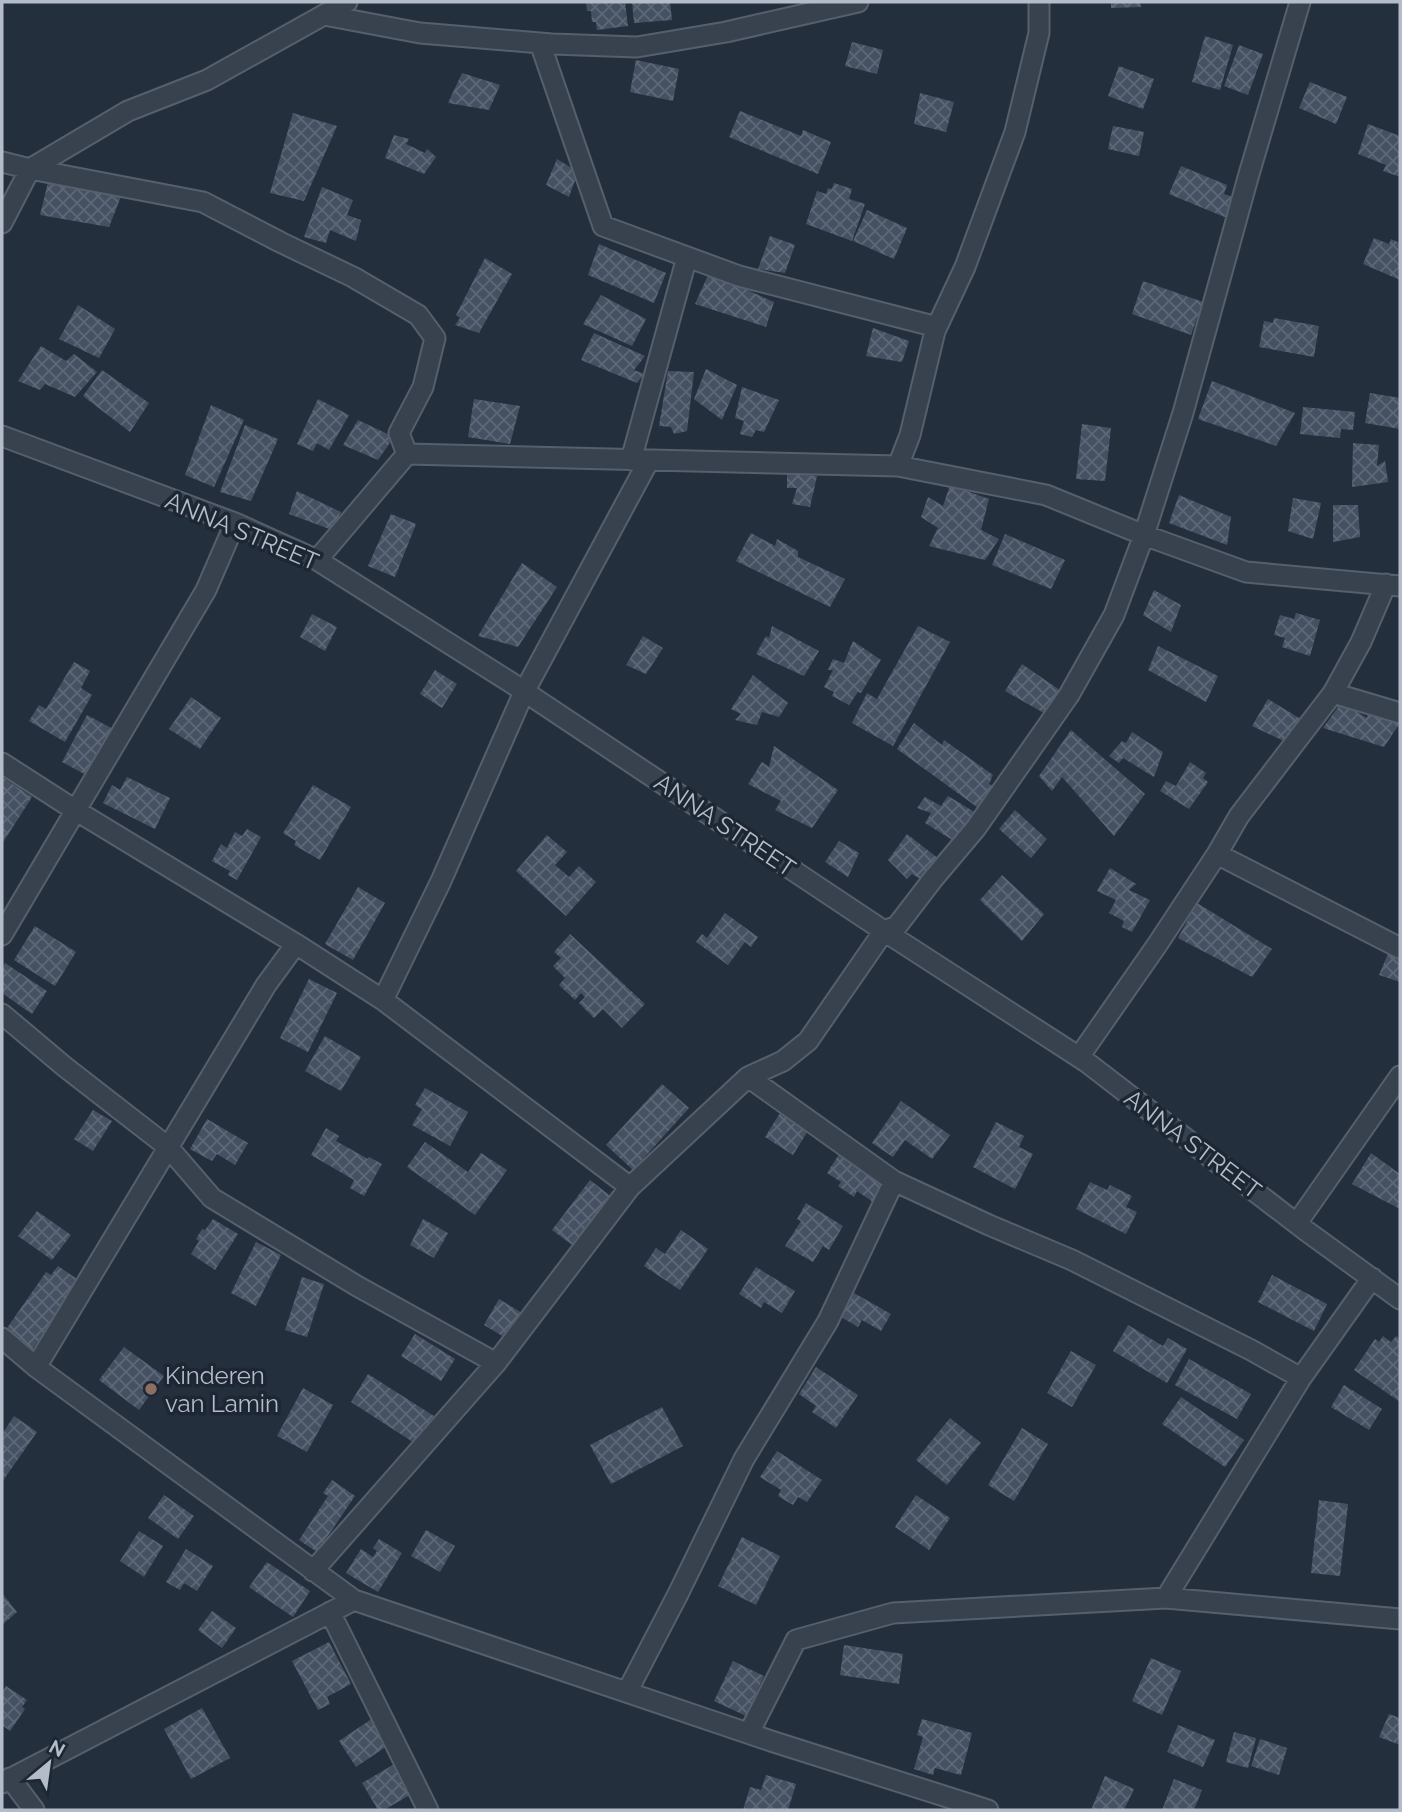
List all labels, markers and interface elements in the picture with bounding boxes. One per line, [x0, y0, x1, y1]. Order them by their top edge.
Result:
street label: ANNA STREET [161, 486, 323, 576]
street label: ANNA STREET [649, 767, 801, 883]
street label: ANNA STREET [1119, 1083, 1267, 1205]
place label: Kinderen van Lamin [165, 1361, 279, 1418]
marker: Kinderen van Lamin [143, 1381, 159, 1397]
north arrow [14, 1728, 84, 1798]
text: N [46, 1735, 69, 1761]

